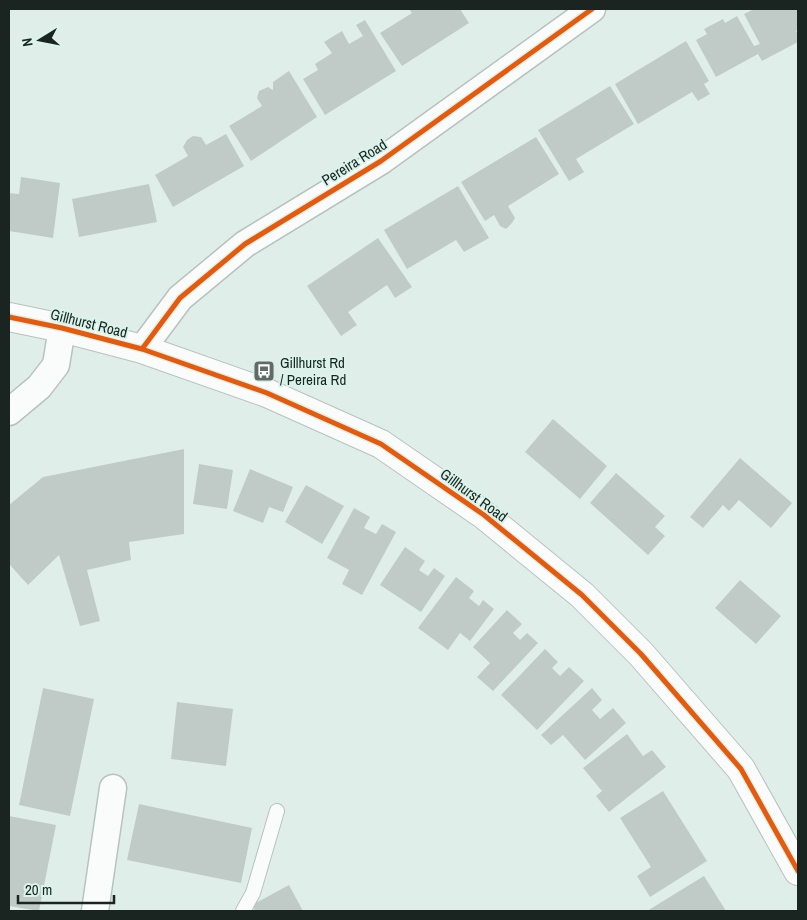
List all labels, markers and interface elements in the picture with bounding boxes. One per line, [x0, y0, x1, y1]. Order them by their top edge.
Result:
north arrow [15, 15, 65, 65]
text: N [18, 37, 37, 48]
street label: Pereira Road [317, 134, 391, 190]
street label: Gillhurst Road [48, 303, 130, 343]
place label: Gillhurst Rd / Pereira Rd [280, 352, 346, 390]
bus stop icon: Gillhurst Rd / Pereira Rd [252, 359, 276, 383]
street label: Gillhurst Road [436, 463, 512, 527]
scale bar [18, 872, 114, 904]
text: 20 m [25, 879, 52, 900]

